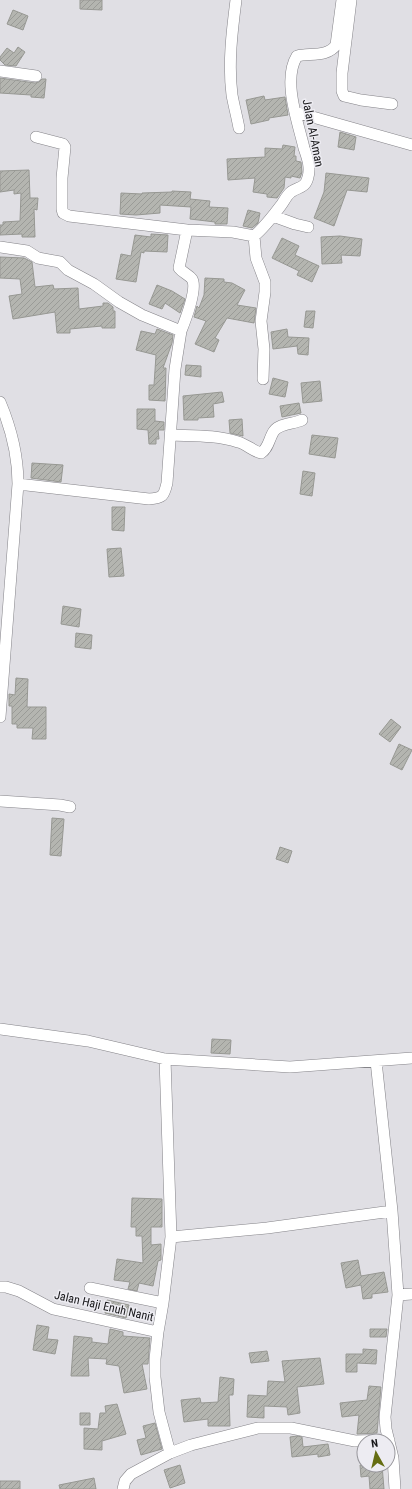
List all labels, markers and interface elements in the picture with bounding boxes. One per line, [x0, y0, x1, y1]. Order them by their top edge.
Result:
street label: Jalan Al-Aman [300, 98, 326, 168]
street label: Jalan Haji Enuh Nanit [53, 1288, 155, 1324]
north arrow [356, 1433, 396, 1473]
text: N [370, 1437, 379, 1450]

